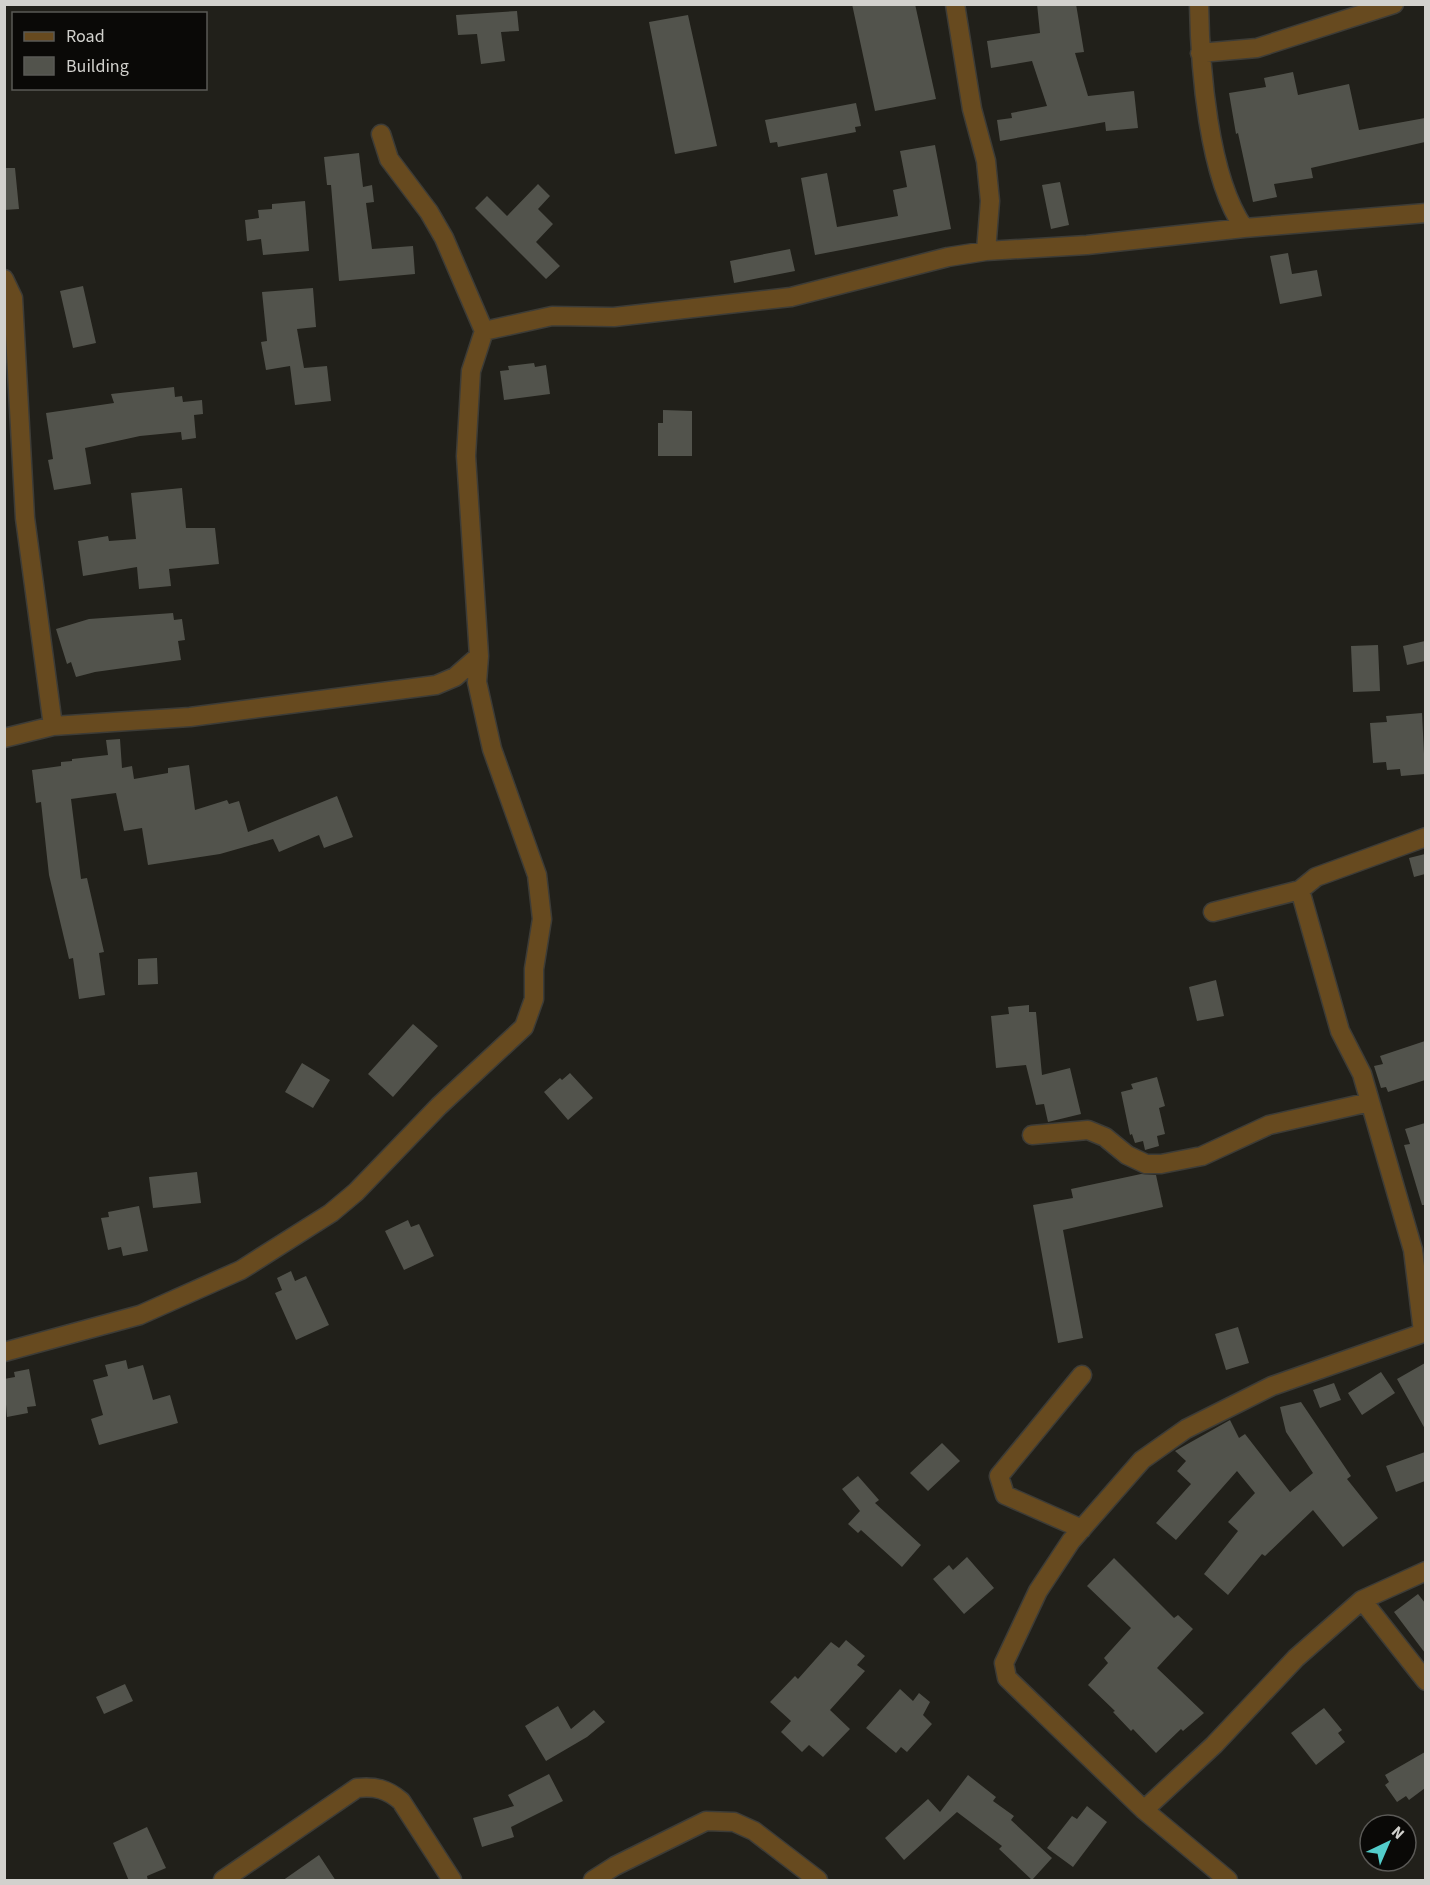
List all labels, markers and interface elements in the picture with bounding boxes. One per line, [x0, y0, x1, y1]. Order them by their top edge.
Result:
legend [12, 12, 207, 90]
text: Road [66, 24, 105, 49]
text: Building [66, 54, 129, 79]
north arrow [1358, 1813, 1418, 1873]
text: N [1386, 1821, 1409, 1845]

